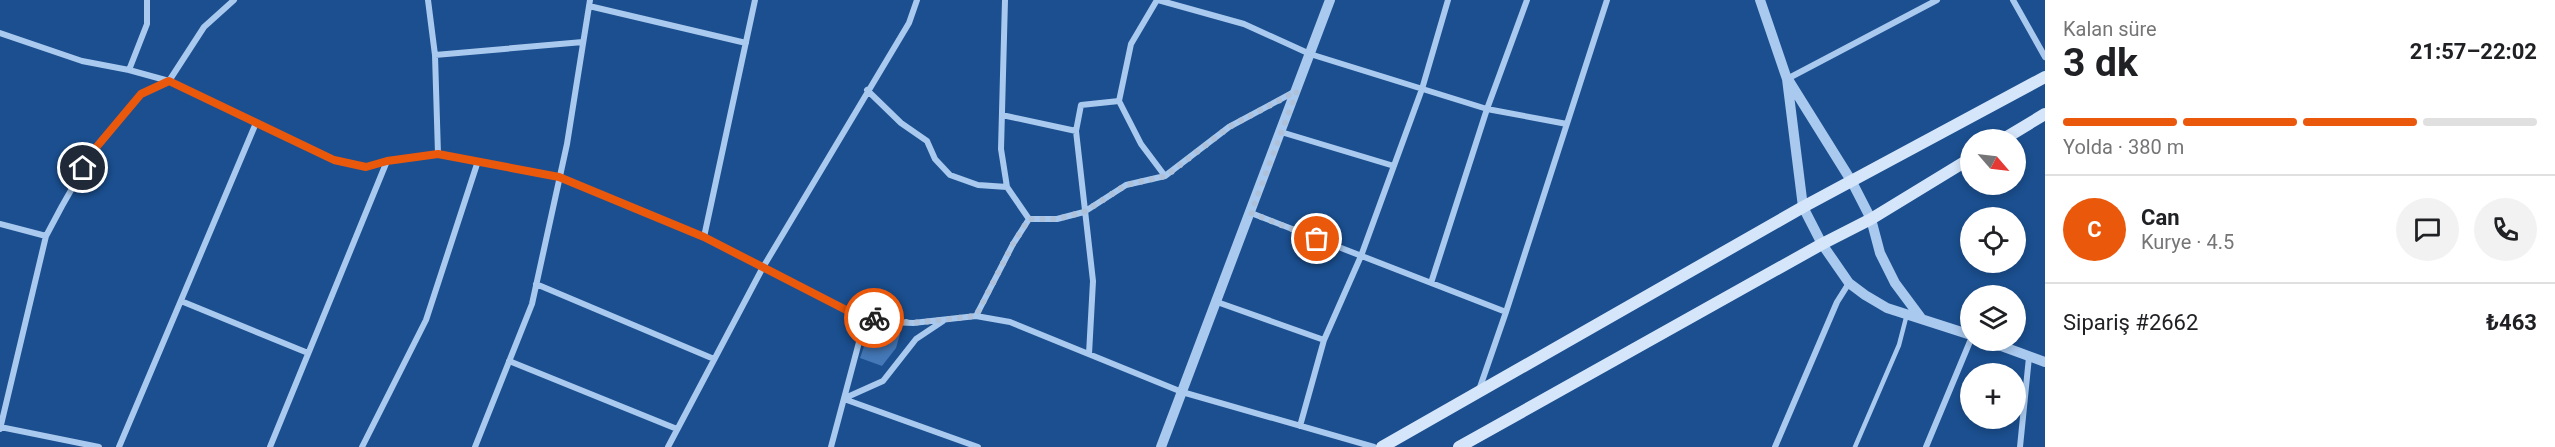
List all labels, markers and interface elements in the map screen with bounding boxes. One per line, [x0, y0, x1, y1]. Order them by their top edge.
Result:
text: Kalan süre [2063, 17, 2157, 41]
text: 21:57–22:02 [2410, 39, 2537, 64]
text: 3 dk [2063, 40, 2138, 86]
north arrow [1960, 129, 2026, 195]
map controls [1960, 129, 2026, 429]
text: Yolda · 380 m [2063, 135, 2184, 159]
pin [57, 142, 108, 193]
icon: home [66, 151, 99, 184]
button: chat [2396, 198, 2459, 261]
button: phone [2474, 198, 2537, 261]
text: Can [2141, 205, 2180, 230]
button: locate [1960, 207, 2026, 273]
pin [1291, 213, 1342, 264]
text: C [2087, 217, 2102, 242]
icon: bag [1300, 222, 1333, 255]
text: Kurye · 4.5 [2141, 230, 2234, 254]
button: layers [1960, 285, 2026, 351]
courier [844, 288, 904, 348]
icon: bike [858, 302, 891, 335]
text: Sipariş #2662 [2063, 310, 2198, 335]
text: ₺463 [2486, 310, 2537, 335]
button: + [1960, 363, 2026, 429]

